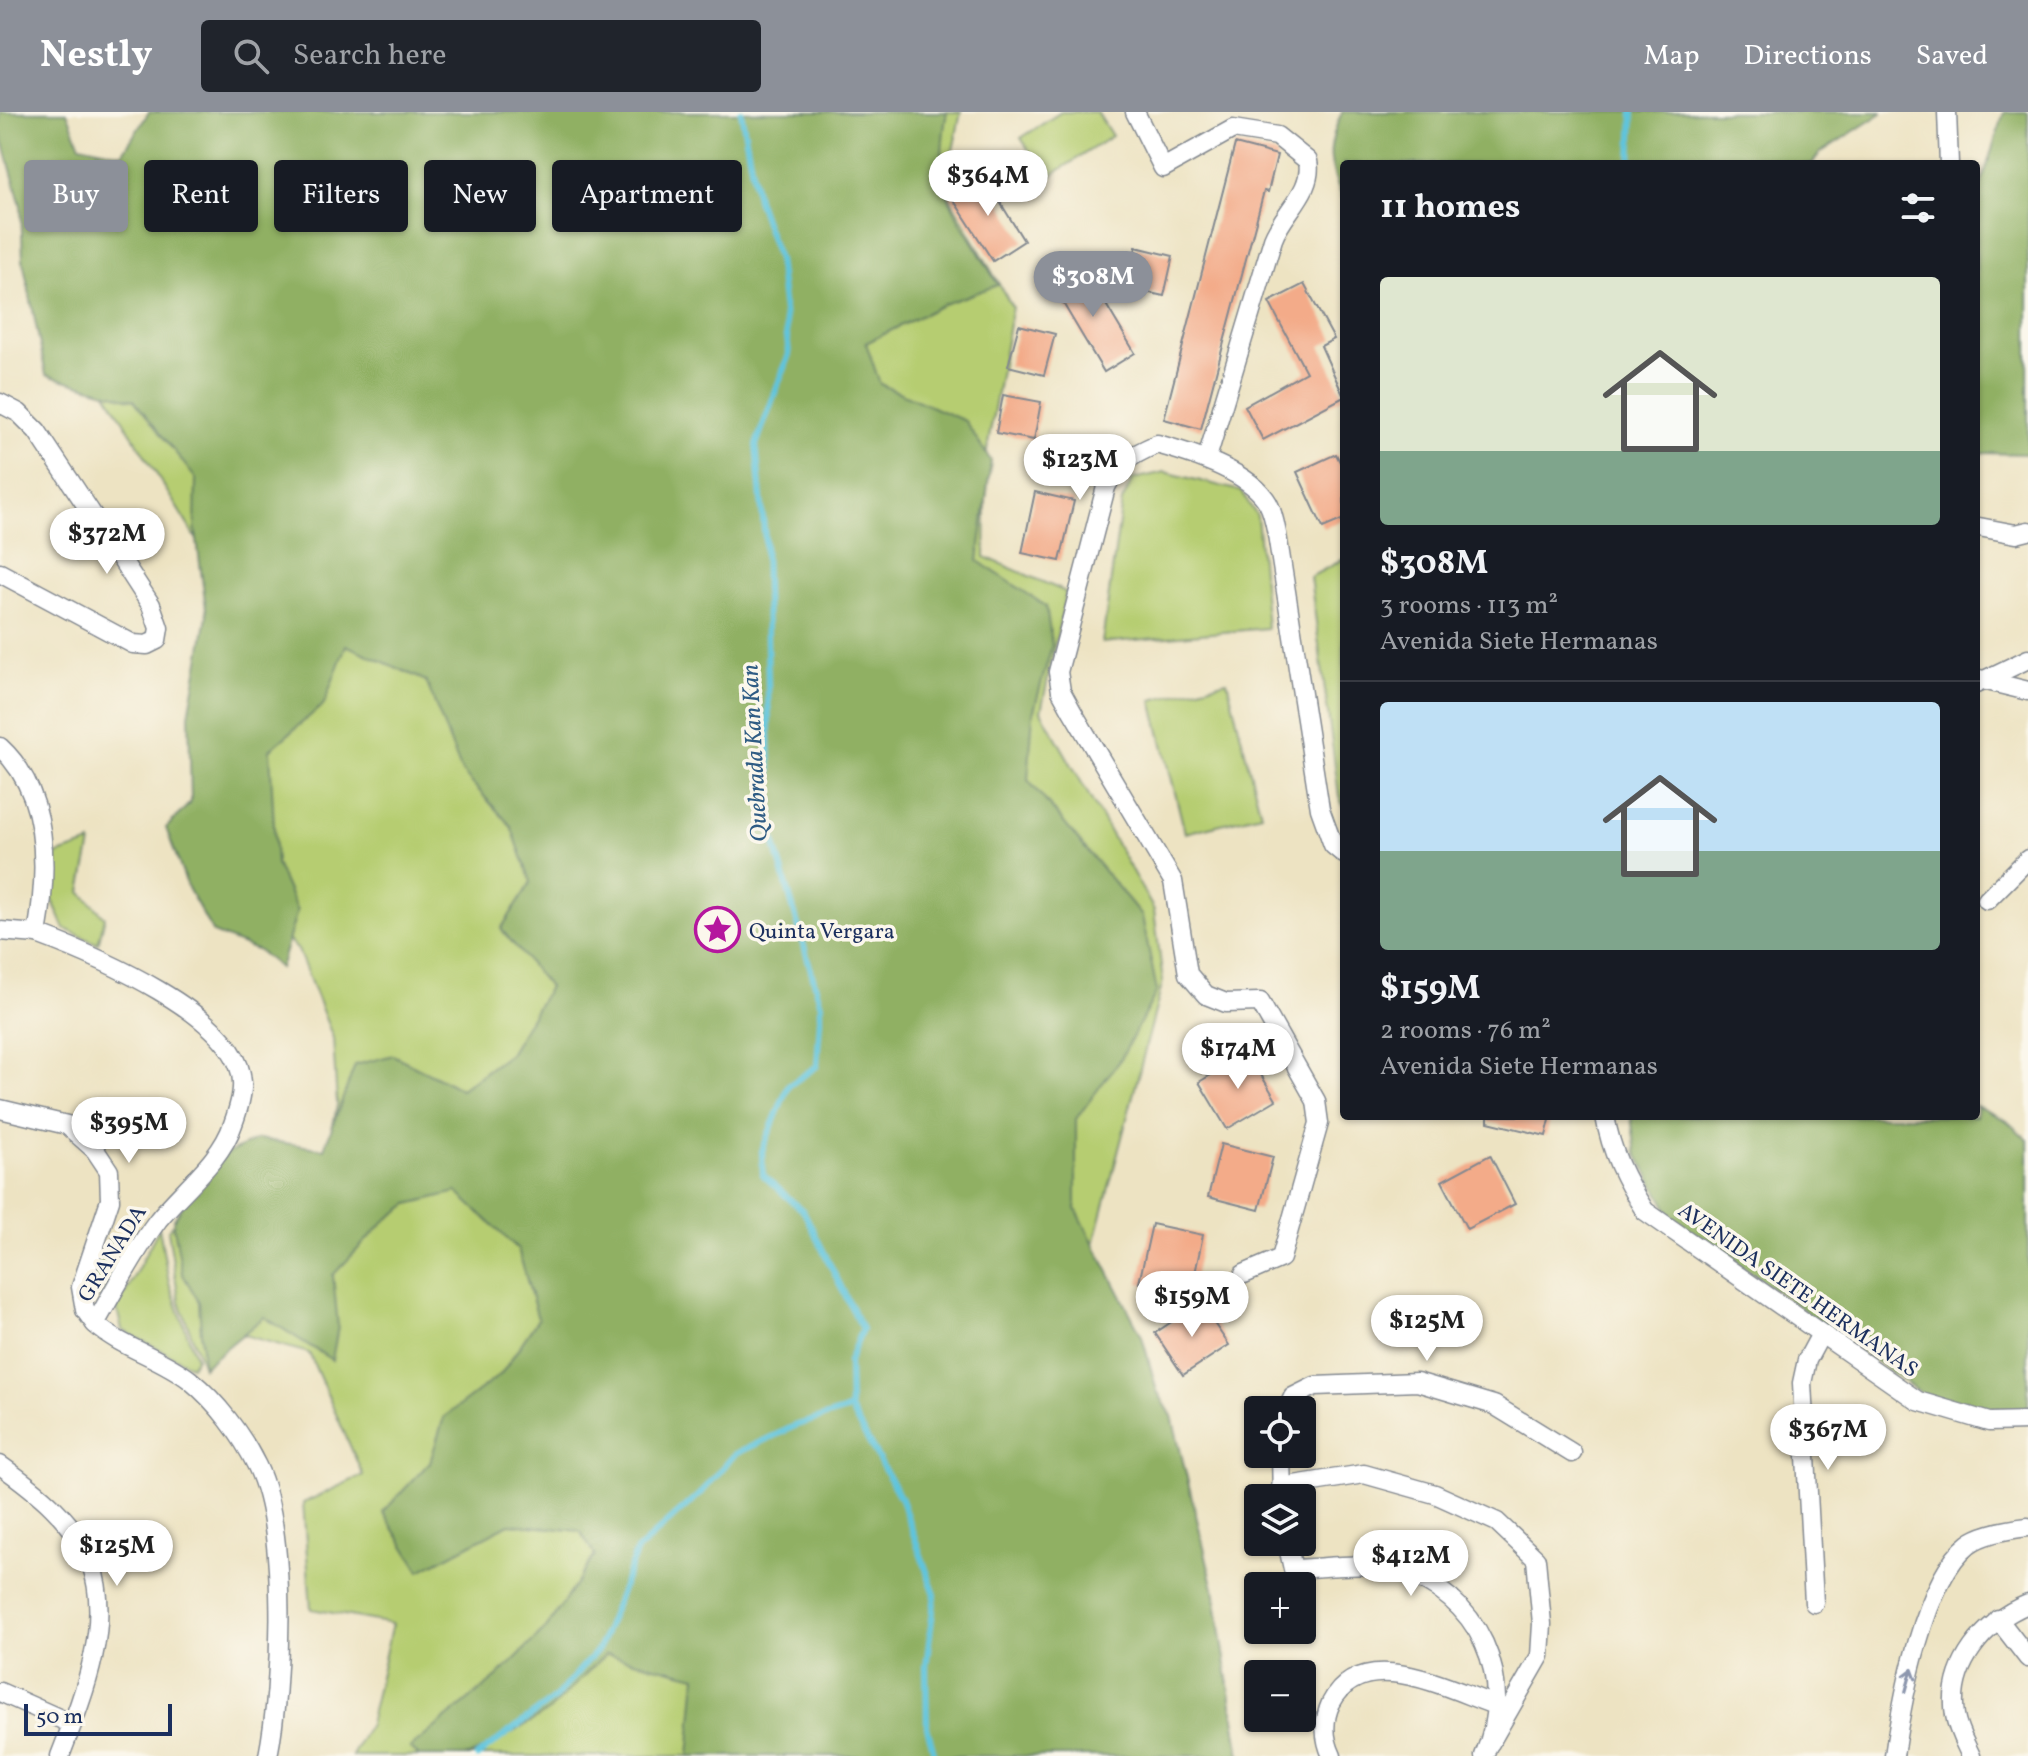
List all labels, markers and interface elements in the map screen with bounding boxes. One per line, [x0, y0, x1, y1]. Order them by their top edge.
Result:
search box [201, 20, 761, 92]
text: Nestly [40, 30, 153, 83]
icon: search [229, 34, 273, 78]
text: Search here [293, 35, 446, 77]
text: Map [1644, 37, 1700, 76]
text: Directions [1744, 37, 1872, 76]
text: Saved [1916, 37, 1988, 76]
pin: $364M [932, 150, 1044, 218]
text: $364M [947, 158, 1029, 194]
chip: Buy [24, 160, 128, 232]
chip: Rent [144, 160, 258, 232]
chip: Filters [274, 160, 408, 232]
chip: New [424, 160, 536, 232]
chip: Apartment [552, 160, 742, 232]
text: 11 homes [1380, 185, 1520, 232]
icon: filters [1896, 186, 1940, 230]
pin: $308M [1037, 251, 1149, 319]
text: $308M [1052, 259, 1134, 295]
icon: home [1588, 329, 1732, 473]
pin: $123M [1024, 434, 1136, 502]
text: $123M [1042, 442, 1118, 478]
pin: $372M [51, 508, 163, 576]
text: $372M [68, 516, 146, 552]
text: $308M [1380, 541, 1488, 588]
text: 3 rooms · 113 m² [1380, 588, 1558, 624]
text: Avenida Siete Hermanas [1380, 624, 1658, 660]
water label: Quebrada Kan Kan [734, 663, 778, 843]
icon: home [1588, 754, 1732, 898]
place icon: Quinta Vergara [694, 906, 742, 954]
place label: Quinta Vergara [749, 917, 895, 948]
text: $159M [1380, 966, 1480, 1013]
text: 2 rooms · 76 m² [1380, 1013, 1551, 1049]
pin: $174M [1182, 1023, 1294, 1091]
text: $174M [1200, 1031, 1276, 1067]
text: Avenida Siete Hermanas [1380, 1049, 1658, 1085]
pin: $395M [73, 1097, 185, 1165]
text: $395M [89, 1105, 169, 1141]
street label: AVENIDA SIETE HERMANAS [1671, 1196, 1924, 1386]
street label: GRANADA [71, 1200, 155, 1309]
pin: $159M [1136, 1271, 1248, 1339]
text: $159M [1154, 1279, 1230, 1315]
pin: $125M [1371, 1295, 1483, 1363]
text: $125M [1389, 1303, 1465, 1339]
map controls [1244, 1396, 1316, 1732]
button: locate [1244, 1396, 1316, 1468]
pin: $367M [1772, 1404, 1884, 1472]
text: $367M [1788, 1412, 1868, 1448]
button: layers [1244, 1484, 1316, 1556]
pin: $125M [61, 1520, 173, 1588]
text: $125M [79, 1528, 155, 1564]
pin: $412M [1355, 1530, 1467, 1598]
text: $412M [1371, 1538, 1451, 1574]
button: + [1244, 1572, 1316, 1644]
button: − [1244, 1660, 1316, 1732]
one-way arrow [1902, 1667, 1917, 1693]
scale bar [24, 1700, 172, 1736]
text: 50 m [36, 1702, 83, 1733]

